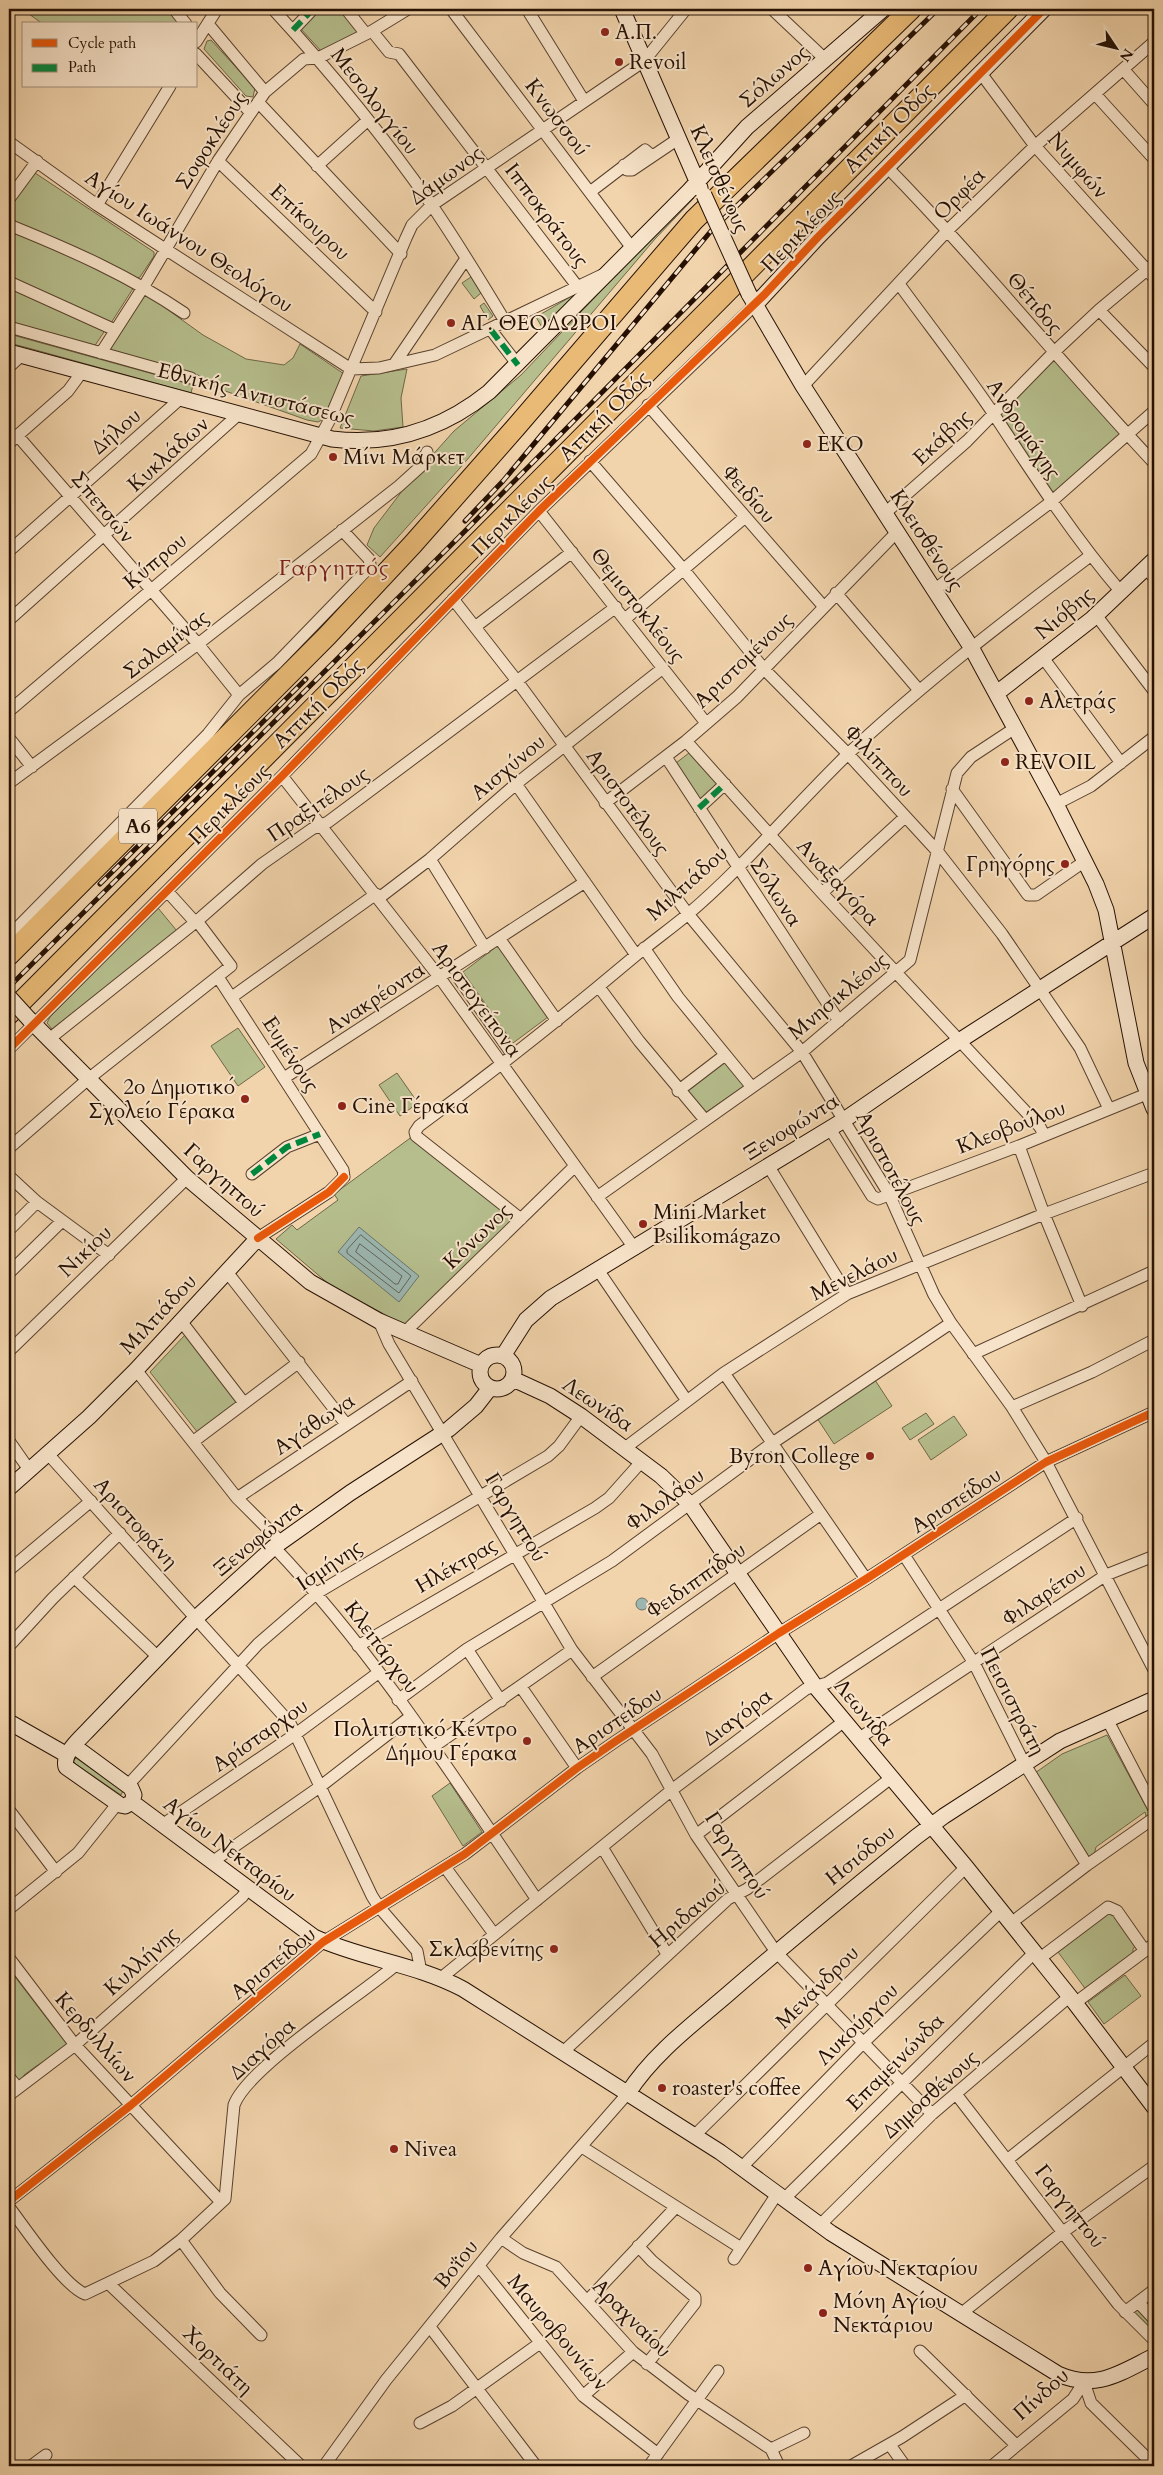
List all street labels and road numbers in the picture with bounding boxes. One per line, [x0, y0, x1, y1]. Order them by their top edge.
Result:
street label: Σόλωνος [733, 38, 815, 115]
street label: Μεσολογγίου [324, 42, 426, 161]
street label: Κνωσσού [518, 73, 595, 162]
street label: Αττική Οδός [837, 76, 941, 180]
street label: Σοφοκλέους [169, 86, 254, 195]
street label: Κλεισθένους [683, 120, 756, 238]
street label: Νυμφών [1041, 126, 1115, 205]
street label: Δάμωνος [404, 139, 489, 212]
street label: Ιπποκράτους [498, 157, 596, 274]
street label: Ορφέα [927, 162, 992, 227]
street label: Αγίου Ιωάννου Θεολόγου [79, 163, 298, 320]
street label: Επίκουρου [263, 177, 356, 267]
street label: Περικλέους [755, 184, 848, 279]
street label: Θέτιδος [1000, 266, 1069, 341]
street label: Εθνικής Αντιστάσεως [154, 356, 357, 433]
street label: Αττική Οδός [552, 364, 656, 468]
street label: Ανδρομάχης [979, 373, 1068, 485]
street label: Δήλου [85, 401, 148, 461]
street label: Εκάβης [907, 403, 978, 472]
street label: Κυκλάδων [121, 410, 215, 499]
street label: Φειδίου [715, 459, 782, 530]
street label: Σπετσών [64, 465, 141, 549]
street label: Περικλέους [465, 468, 560, 563]
street label: Κλεισθένους [883, 484, 970, 597]
street label: Κύπρου [117, 526, 193, 596]
street label: Θεμιστοκλέους [583, 542, 692, 669]
street label: Νιόβης [1029, 580, 1100, 647]
street label: Σαλαμίνας [118, 603, 215, 686]
street label: Αριστομένους [688, 606, 799, 715]
street label: Αττική Οδός [266, 651, 370, 755]
street label: Φιλίππου [838, 719, 920, 804]
street label: Αισχύνου [465, 728, 552, 807]
street label: Αριστοτέλους [579, 743, 676, 862]
street label: Περικλέους [182, 757, 277, 852]
street label: Πραξιτέλους [262, 760, 375, 849]
road number: Α6 [119, 808, 157, 844]
street label: Αναξαγόρα [790, 833, 886, 932]
street label: Μιλτιάδου [640, 839, 734, 928]
street label: Σόλωνα [743, 852, 809, 932]
street label: Αριστογείτονα [425, 936, 528, 1063]
street label: Μνησικλέους [782, 946, 895, 1047]
street label: Ανακρέοντα [320, 956, 430, 1041]
street label: Ευμένους [255, 1011, 326, 1098]
street label: Ξενοφώντα [739, 1087, 844, 1168]
street label: Κλεοβούλου [952, 1093, 1070, 1162]
street label: Αριστοτέλους [848, 1106, 933, 1230]
street label: Γαργηττού [177, 1136, 270, 1224]
street label: Κόνωνος [437, 1197, 518, 1276]
street label: Νικίου [52, 1219, 118, 1284]
street label: Μενελάου [806, 1241, 903, 1308]
street label: Μιλτιάδου [113, 1268, 203, 1361]
street label: Λεωνίδα [557, 1370, 639, 1439]
street label: Αγάθωνα [268, 1386, 361, 1462]
street label: Αριστείδου [905, 1460, 1007, 1540]
street label: Φιλολάου [620, 1461, 710, 1538]
street label: Γαργηττού [478, 1467, 554, 1567]
street label: Αριστοφάνη [87, 1471, 185, 1575]
street label: Ξενοφώντα [208, 1493, 309, 1583]
street label: Ηλέκτρας [410, 1530, 502, 1600]
street label: Ισμήνης [291, 1533, 368, 1598]
street label: Φειδιππίδου [641, 1535, 752, 1625]
street label: Φιλαρέτου [997, 1556, 1092, 1633]
street label: Κλειτάρχου [337, 1595, 426, 1700]
street label: Πεισιστράτη [973, 1642, 1052, 1760]
street label: Λεωνίδα [827, 1673, 901, 1752]
street label: Αριστείδου [567, 1680, 668, 1761]
street label: Διαγόρα [697, 1682, 778, 1753]
street label: Αρίσταρχου [207, 1692, 314, 1779]
street label: Αγίου Νεκταρίου [157, 1790, 302, 1909]
street label: Γαργηττού [697, 1806, 776, 1905]
street label: Ησιόδου [819, 1818, 901, 1892]
street label: Ηριδανού [643, 1874, 732, 1955]
street label: Κυλλήνης [98, 1920, 185, 2003]
street label: Αριστείδου [224, 1920, 322, 2007]
street label: Μενάνδρου [769, 1939, 866, 2036]
street label: Λυκούργου [810, 1977, 905, 2072]
street label: Κερδυλλίων [48, 1986, 143, 2089]
street label: Επαμεινώνδα [840, 2007, 951, 2118]
street label: Διαγόρα [223, 2012, 302, 2087]
street label: Δημοσθένους [876, 2043, 985, 2145]
street label: Γαργηττού [1028, 2158, 1112, 2254]
street label: Βοΐου [428, 2233, 485, 2295]
street label: Μαυροβουνίων [500, 2268, 615, 2397]
street label: Αραχναίου [586, 2272, 678, 2364]
street label: Χορτιάτη [176, 2319, 259, 2401]
street label: Πίνδου [1007, 2361, 1076, 2427]

